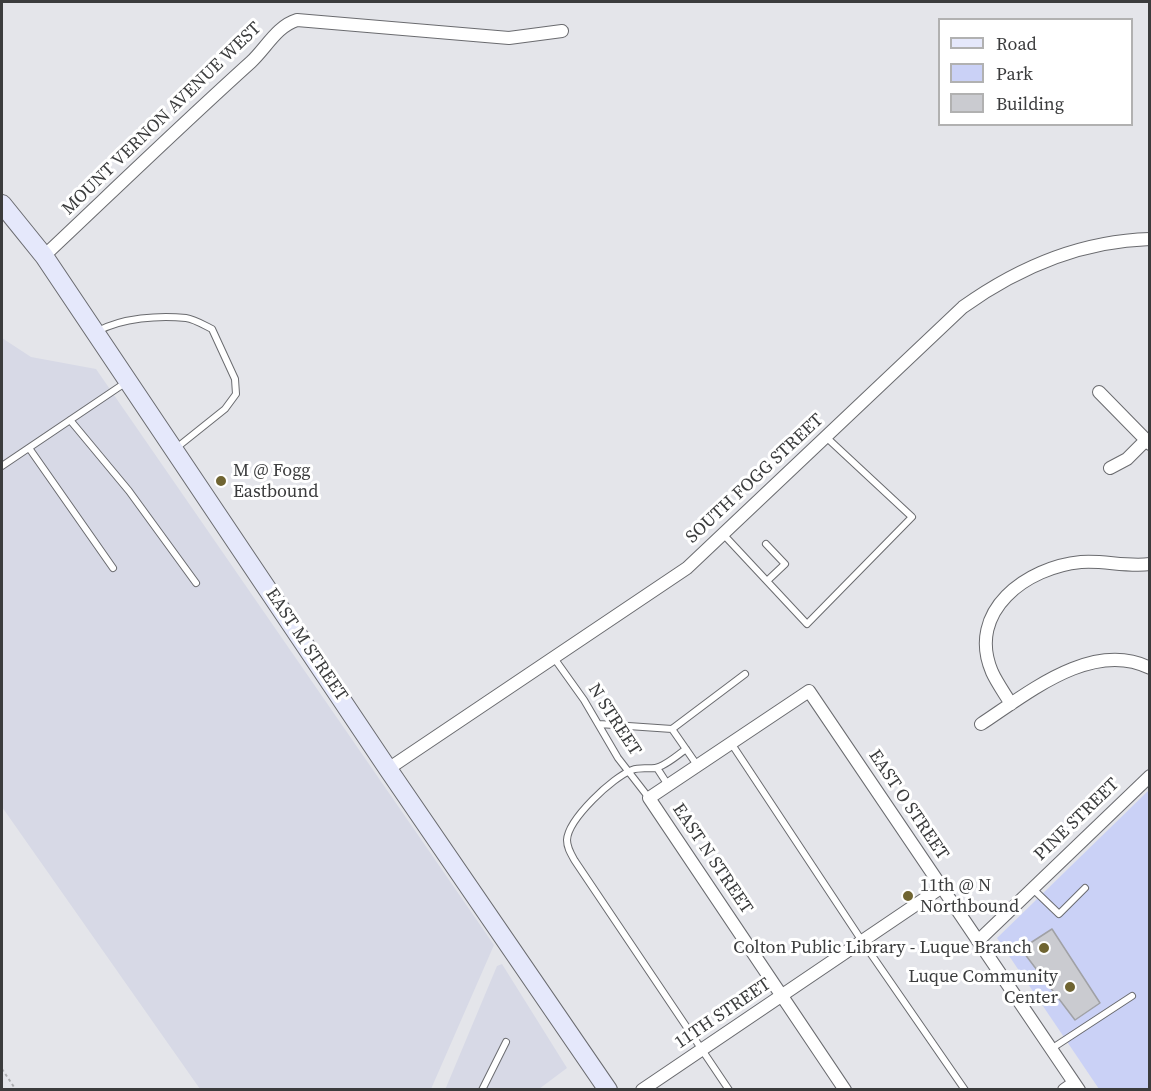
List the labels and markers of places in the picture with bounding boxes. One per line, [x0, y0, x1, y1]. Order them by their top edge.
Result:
place label: M @ Fogg Eastbound [233, 460, 318, 502]
marker: M @ Fogg Eastbound [214, 474, 228, 488]
place label: 11th @ N Northbound [920, 875, 1019, 918]
marker: 11th @ N Northbound [901, 889, 915, 903]
place label: Colton Public Library - Luque Branch [733, 937, 1032, 959]
marker: Colton Public Library - Luque Branch [1037, 941, 1051, 955]
place label: Luque Community Center [908, 966, 1058, 1008]
marker: Luque Community Center [1063, 980, 1077, 994]

